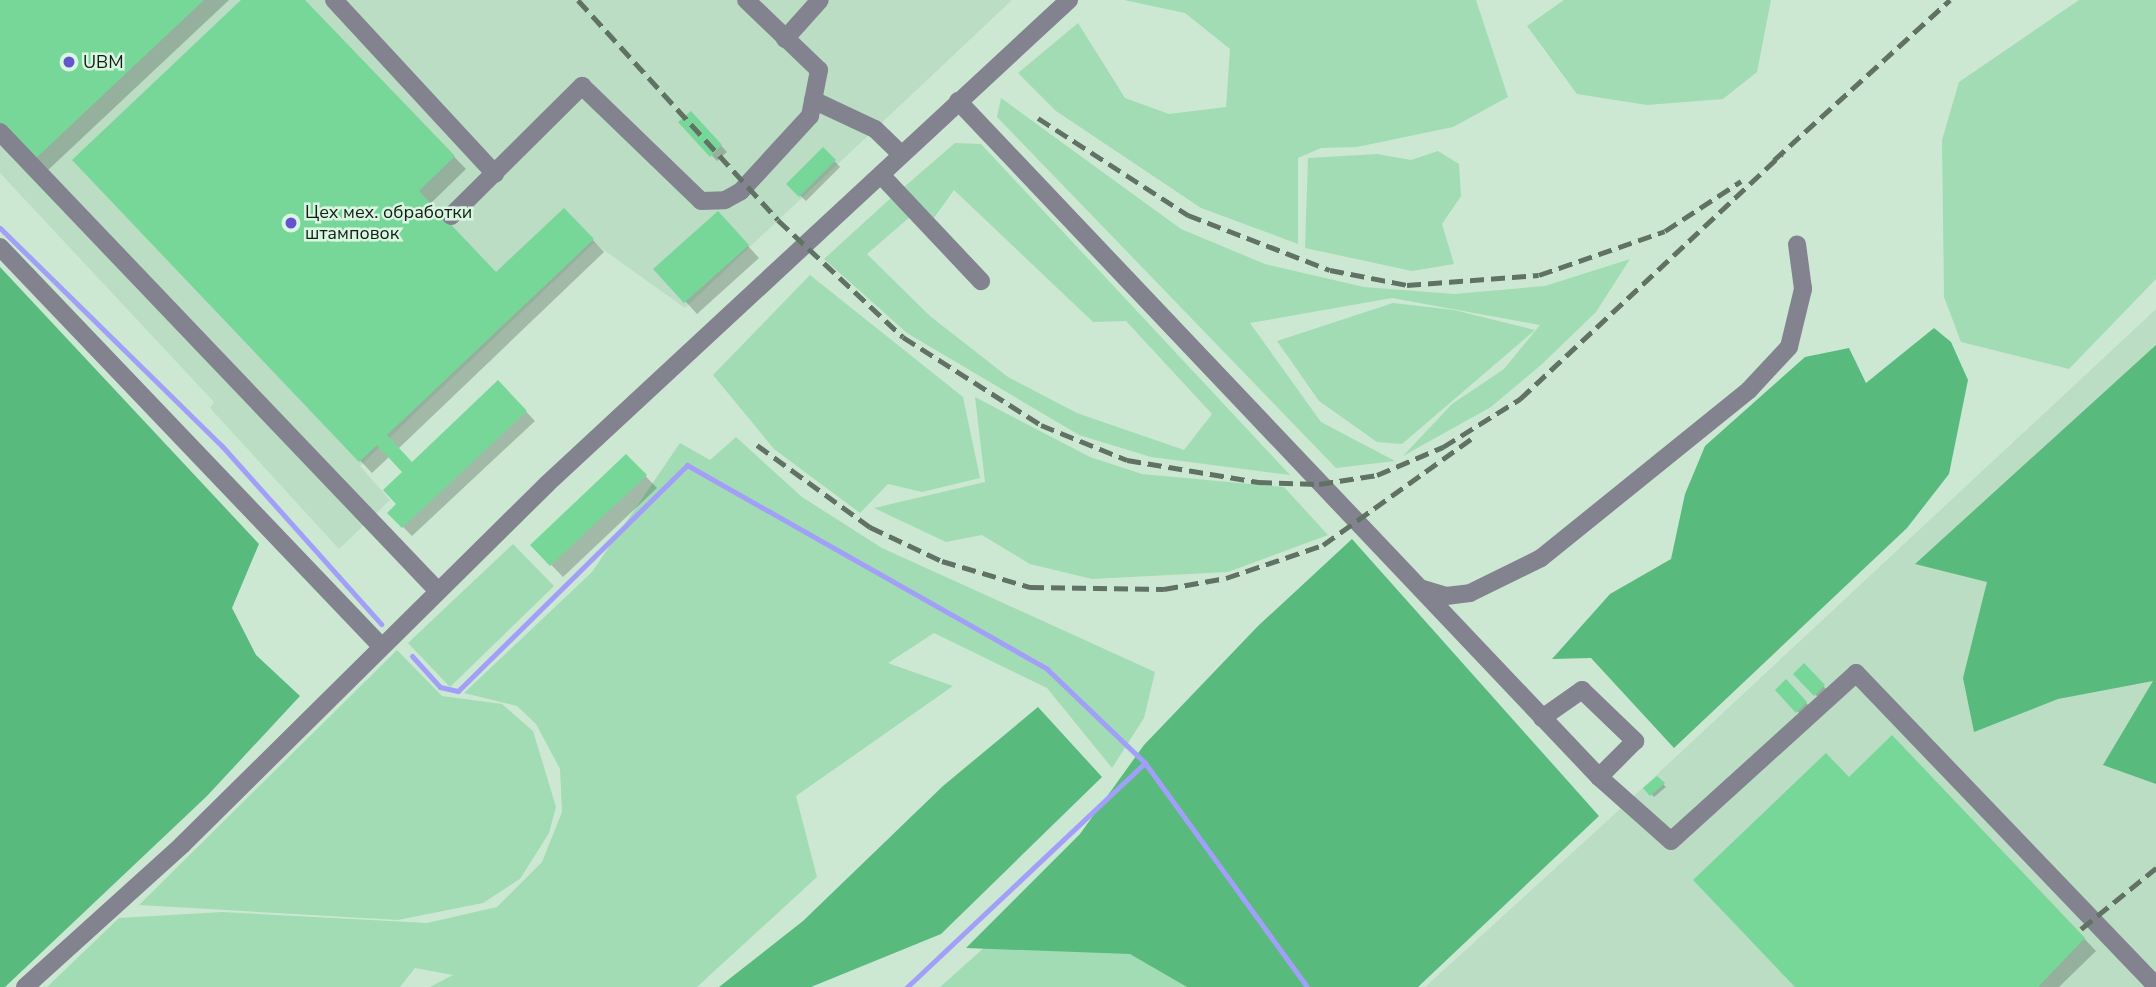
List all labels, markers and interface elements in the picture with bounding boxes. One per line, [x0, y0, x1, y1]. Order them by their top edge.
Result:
place label: UBM [83, 51, 124, 73]
marker: UBM [61, 54, 77, 70]
place label: Цех мех. обработки штамповок [305, 202, 472, 244]
marker: Цех мех. обработки штамповок [283, 215, 299, 231]

